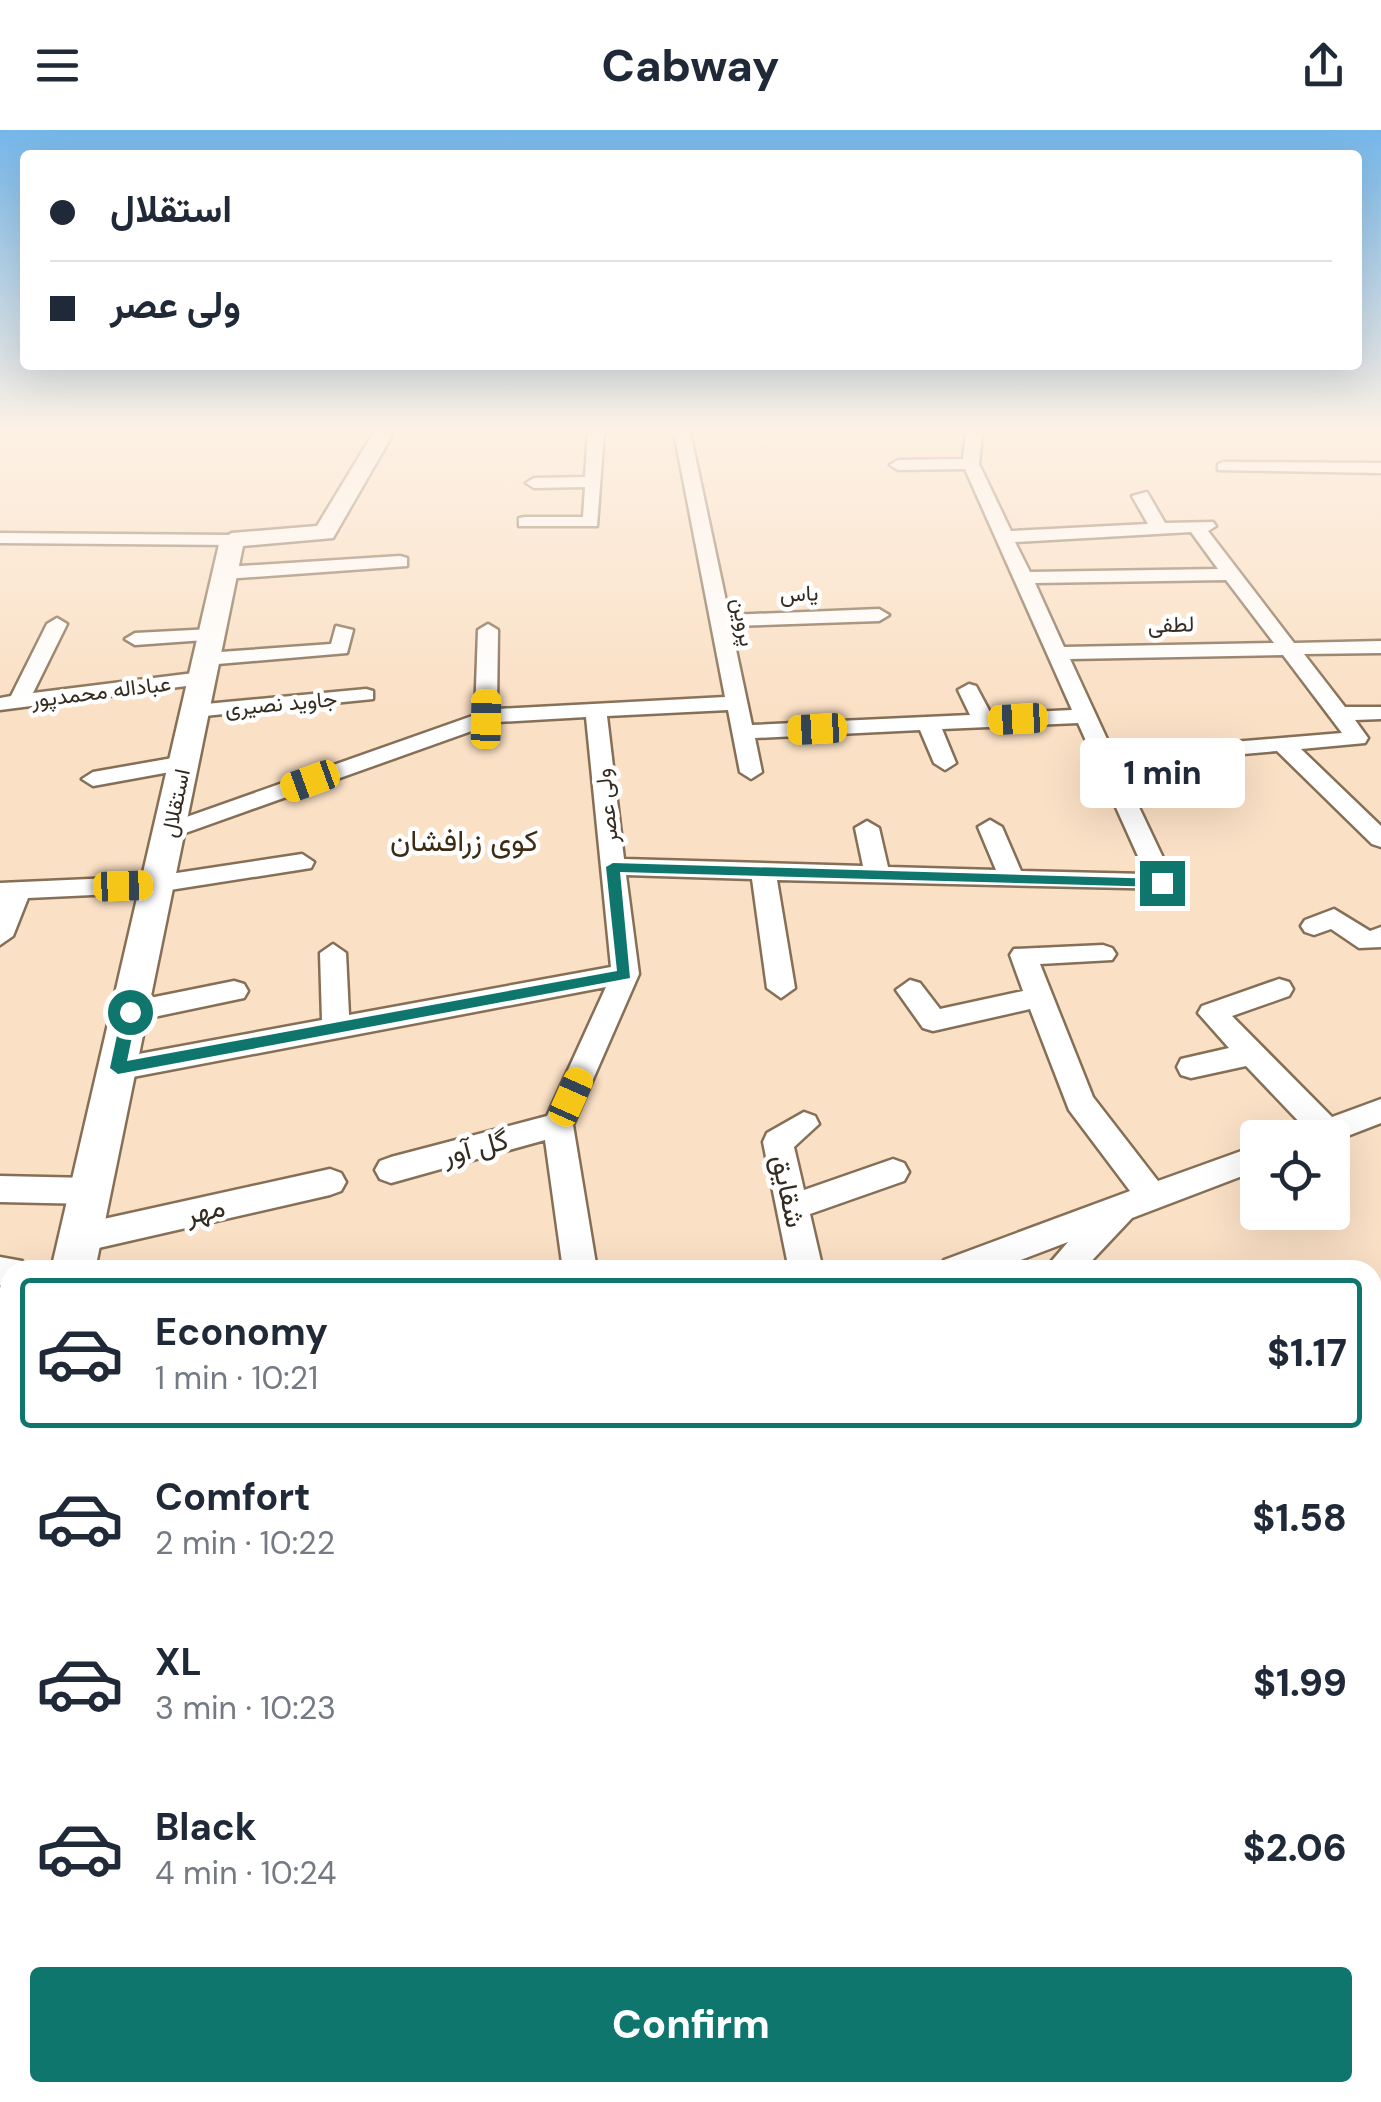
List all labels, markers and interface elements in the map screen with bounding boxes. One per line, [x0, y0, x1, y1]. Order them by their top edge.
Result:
text: Cabway [602, 36, 779, 95]
icon: menu [30, 38, 85, 93]
icon: share [1296, 38, 1351, 93]
text: استقلال [110, 184, 232, 234]
text: ولی عصر [110, 280, 241, 330]
street label: یاس [779, 578, 819, 609]
street label: پروین [725, 595, 762, 649]
street label: لطفی [1147, 609, 1195, 640]
street label: عباداله محمدپور [29, 669, 173, 715]
street label: جاوید نصیری [224, 684, 338, 723]
car [470, 689, 502, 749]
car [987, 702, 1049, 736]
car [786, 712, 848, 746]
callout: 1 min [1080, 738, 1244, 808]
text: 1 min [1123, 752, 1202, 794]
car [277, 757, 343, 805]
street label: استقلال [154, 766, 197, 840]
street label: ولی عصر [588, 767, 625, 846]
district label: کوی زرافشان [390, 821, 538, 860]
route end [1140, 861, 1185, 906]
car [92, 870, 154, 902]
route start [108, 990, 153, 1035]
car [545, 1063, 597, 1131]
map controls [1240, 1120, 1350, 1230]
button: locate [1240, 1120, 1350, 1230]
street label: گل آور [437, 1121, 512, 1174]
street label: شقایق [763, 1151, 814, 1231]
street label: مهر [181, 1188, 229, 1233]
text: Economy [155, 1307, 328, 1357]
icon: car [35, 1308, 125, 1398]
text: $1.17 [1267, 1328, 1347, 1378]
text: 1 min · 10:21 [155, 1357, 318, 1399]
text: Comfort [155, 1472, 311, 1522]
icon: car [35, 1473, 125, 1563]
text: $1.58 [1252, 1493, 1347, 1543]
text: 2 min · 10:22 [155, 1522, 335, 1564]
text: XL [155, 1637, 202, 1687]
icon: car [35, 1638, 125, 1728]
text: $1.99 [1253, 1658, 1347, 1708]
text: 3 min · 10:23 [155, 1687, 336, 1729]
text: Black [155, 1802, 257, 1852]
icon: car [35, 1803, 125, 1893]
text: $2.06 [1243, 1823, 1347, 1873]
text: 4 min · 10:24 [155, 1852, 337, 1894]
button: Confirm [30, 1967, 1352, 2082]

